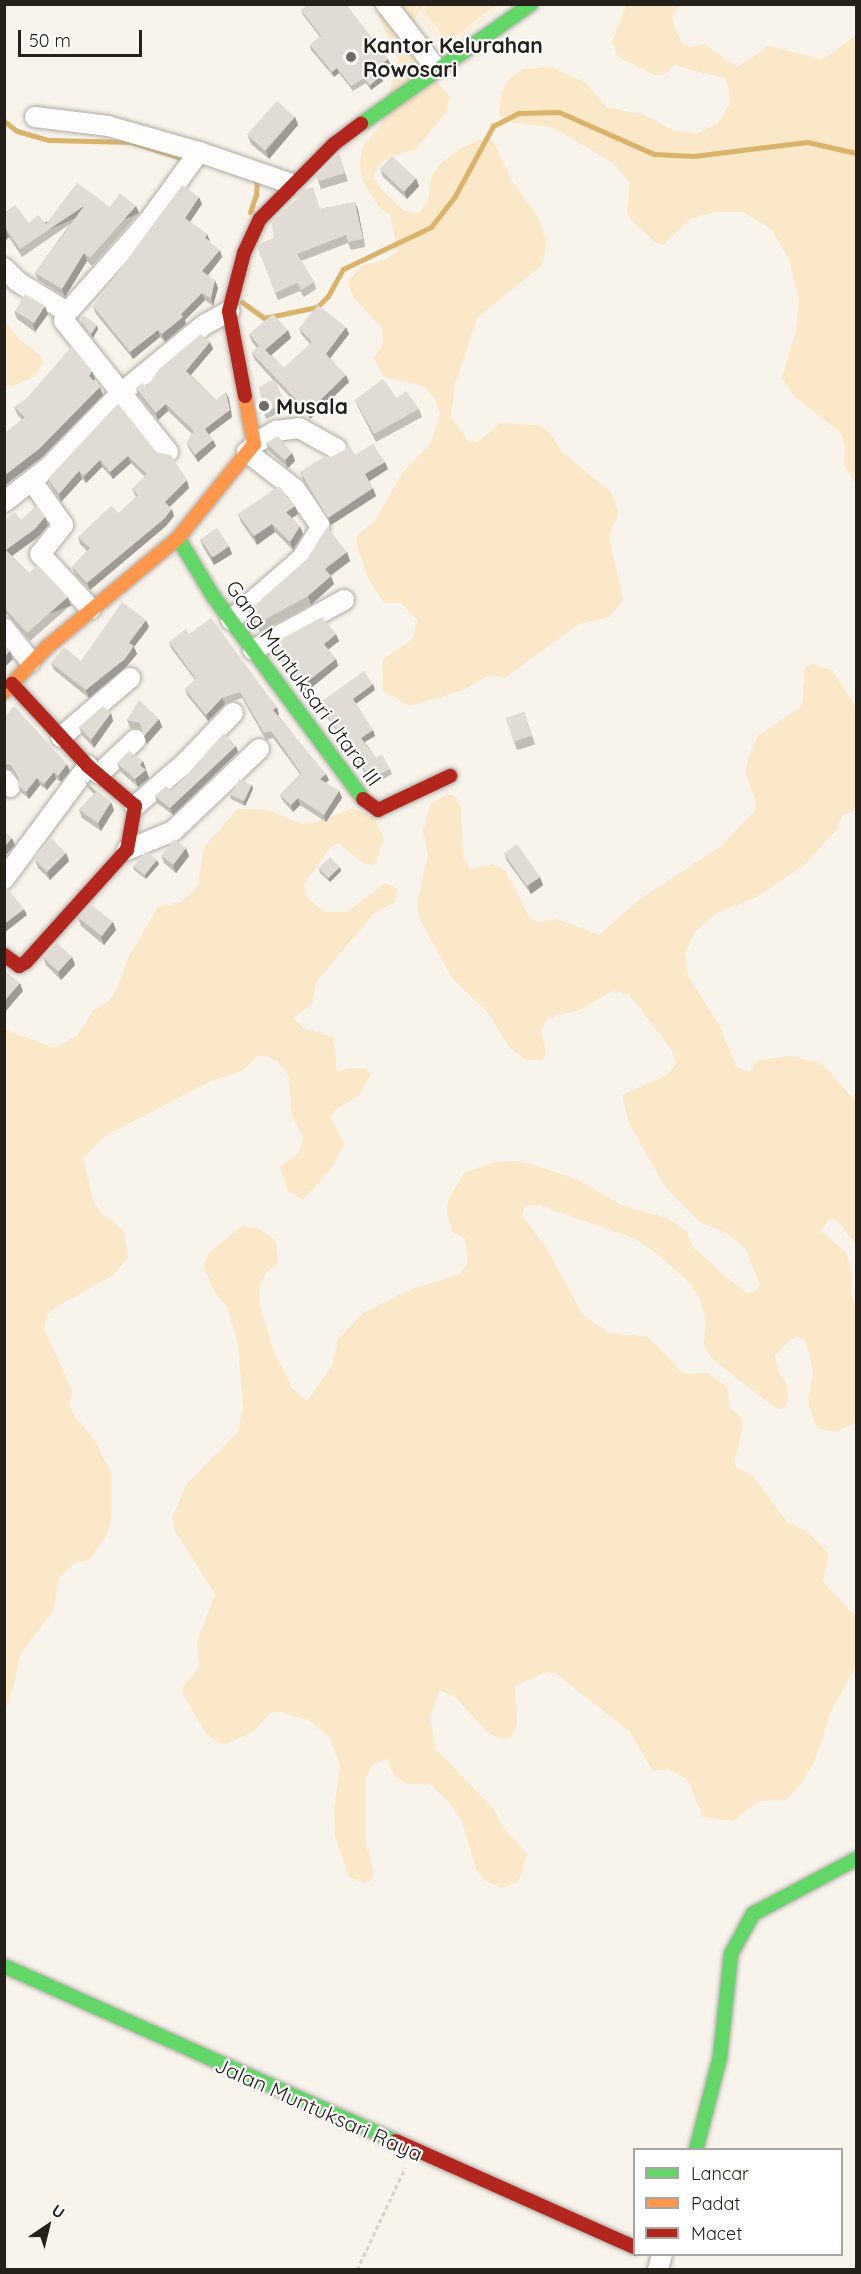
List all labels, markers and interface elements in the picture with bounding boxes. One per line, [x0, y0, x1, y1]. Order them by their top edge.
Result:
scale bar [21, 18, 146, 56]
text: 50 m [29, 29, 71, 52]
place label: Kantor Kelurahan Rowosari [363, 32, 543, 82]
marker: Kantor Kelurahan Rowosari [344, 50, 358, 64]
place label: Musala [276, 393, 348, 419]
marker: Musala [257, 399, 271, 413]
street label: Gang Muntuksari Utara III [221, 575, 387, 791]
street label: Jalan Muntuksari Raya [211, 2052, 427, 2166]
legend [633, 2148, 843, 2256]
text: Lancar [691, 2162, 749, 2185]
text: Padat [691, 2192, 740, 2215]
north arrow [18, 2196, 78, 2256]
text: U [48, 2200, 69, 2223]
text: Macet [691, 2222, 742, 2245]

